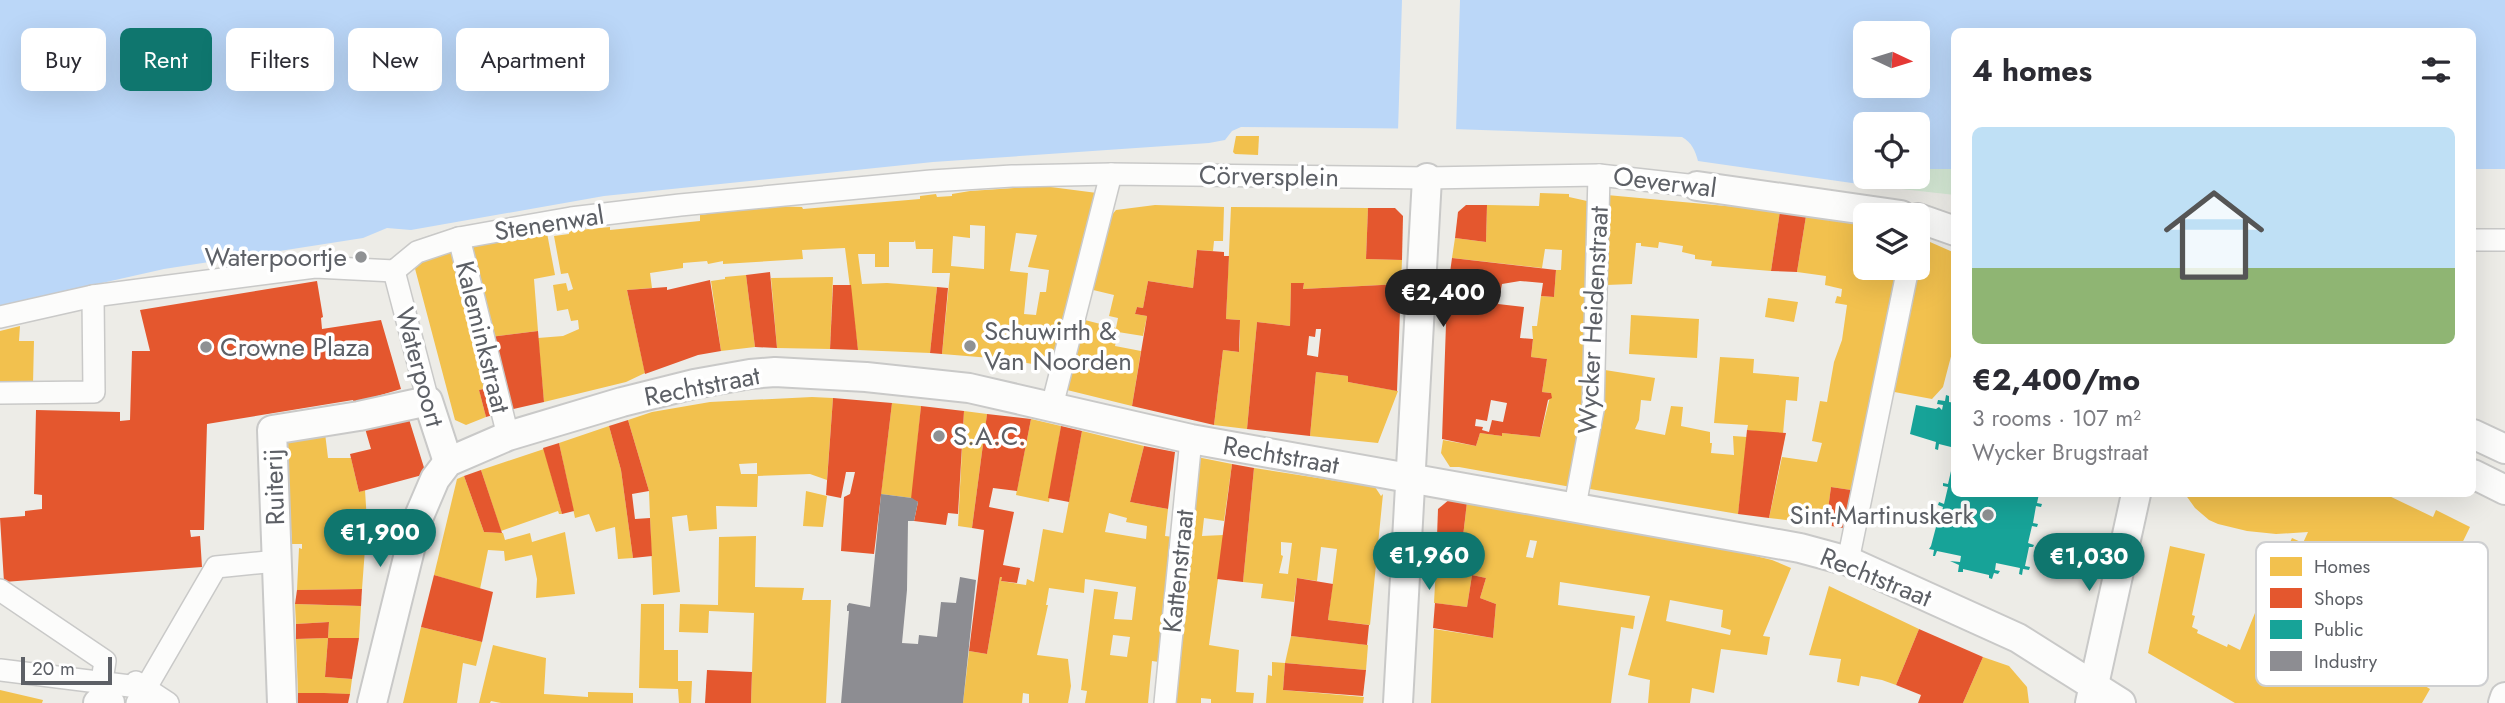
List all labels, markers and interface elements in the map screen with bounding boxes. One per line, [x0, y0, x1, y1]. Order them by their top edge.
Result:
north arrow [1853, 21, 1930, 98]
map controls [1853, 21, 1930, 280]
chip: Buy [21, 28, 106, 91]
chip: Rent [120, 28, 212, 91]
chip: Filters [226, 28, 334, 91]
chip: New [348, 28, 442, 91]
chip: Apartment [456, 28, 609, 91]
text: 4 homes [1972, 49, 2092, 92]
icon: filters [2417, 51, 2455, 89]
button: locate [1853, 112, 1930, 189]
street label: Cörversplein [1199, 156, 1339, 196]
street label: Oeverwal [1611, 157, 1719, 207]
icon: home [2151, 172, 2277, 298]
street label: Stenenwal [491, 196, 607, 250]
button: layers [1853, 203, 1930, 280]
street label: Wycker Heidenstraat [1568, 204, 1618, 435]
place label: Waterpoortje [205, 238, 347, 276]
marker: Waterpoortje [353, 249, 369, 265]
street label: Kaleminkstraat [446, 257, 520, 418]
pin: €2,400 [1386, 270, 1500, 329]
text: €2,400 [1401, 275, 1485, 309]
street label: Waterpoort [386, 303, 454, 432]
place label: Schuwirth & Van Noorden [984, 312, 1132, 380]
place label: Crowne Plaza [220, 328, 370, 366]
marker: Schuwirth & Van Noorden [962, 338, 978, 354]
marker: Crowne Plaza [198, 339, 214, 355]
street label: Rechtstraat [641, 356, 764, 416]
text: €2,400/mo [1972, 358, 2140, 401]
text: 3 rooms · 107 m² [1972, 401, 2141, 435]
place label: S.A.C. [953, 417, 1026, 455]
street label: Rechtstraat [1220, 426, 1343, 484]
marker: S.A.C. [931, 428, 947, 444]
text: Wycker Brugstraat [1972, 435, 2148, 469]
street label: Ruiterij [254, 448, 294, 526]
place label: Sint-Martinuskerk [1790, 496, 1975, 534]
street label: Kattenstraat [1153, 507, 1203, 634]
marker: Sint-Martinuskerk [1980, 507, 1996, 523]
pin: €1,900 [323, 510, 437, 569]
text: €1,900 [340, 515, 420, 549]
pin: €1,960 [1372, 532, 1486, 592]
pin: €1,030 [2032, 534, 2146, 593]
street label: Rechtstraat [1815, 537, 1938, 617]
text: €1,960 [1389, 538, 1469, 572]
text: €1,030 [2050, 539, 2128, 573]
legend [2256, 542, 2488, 686]
text: Homes [2314, 553, 2371, 580]
text: Shops [2314, 585, 2364, 612]
text: Public [2314, 616, 2363, 643]
text: Industry [2314, 648, 2378, 675]
scale bar [21, 654, 112, 686]
text: 20 m [32, 655, 75, 682]

